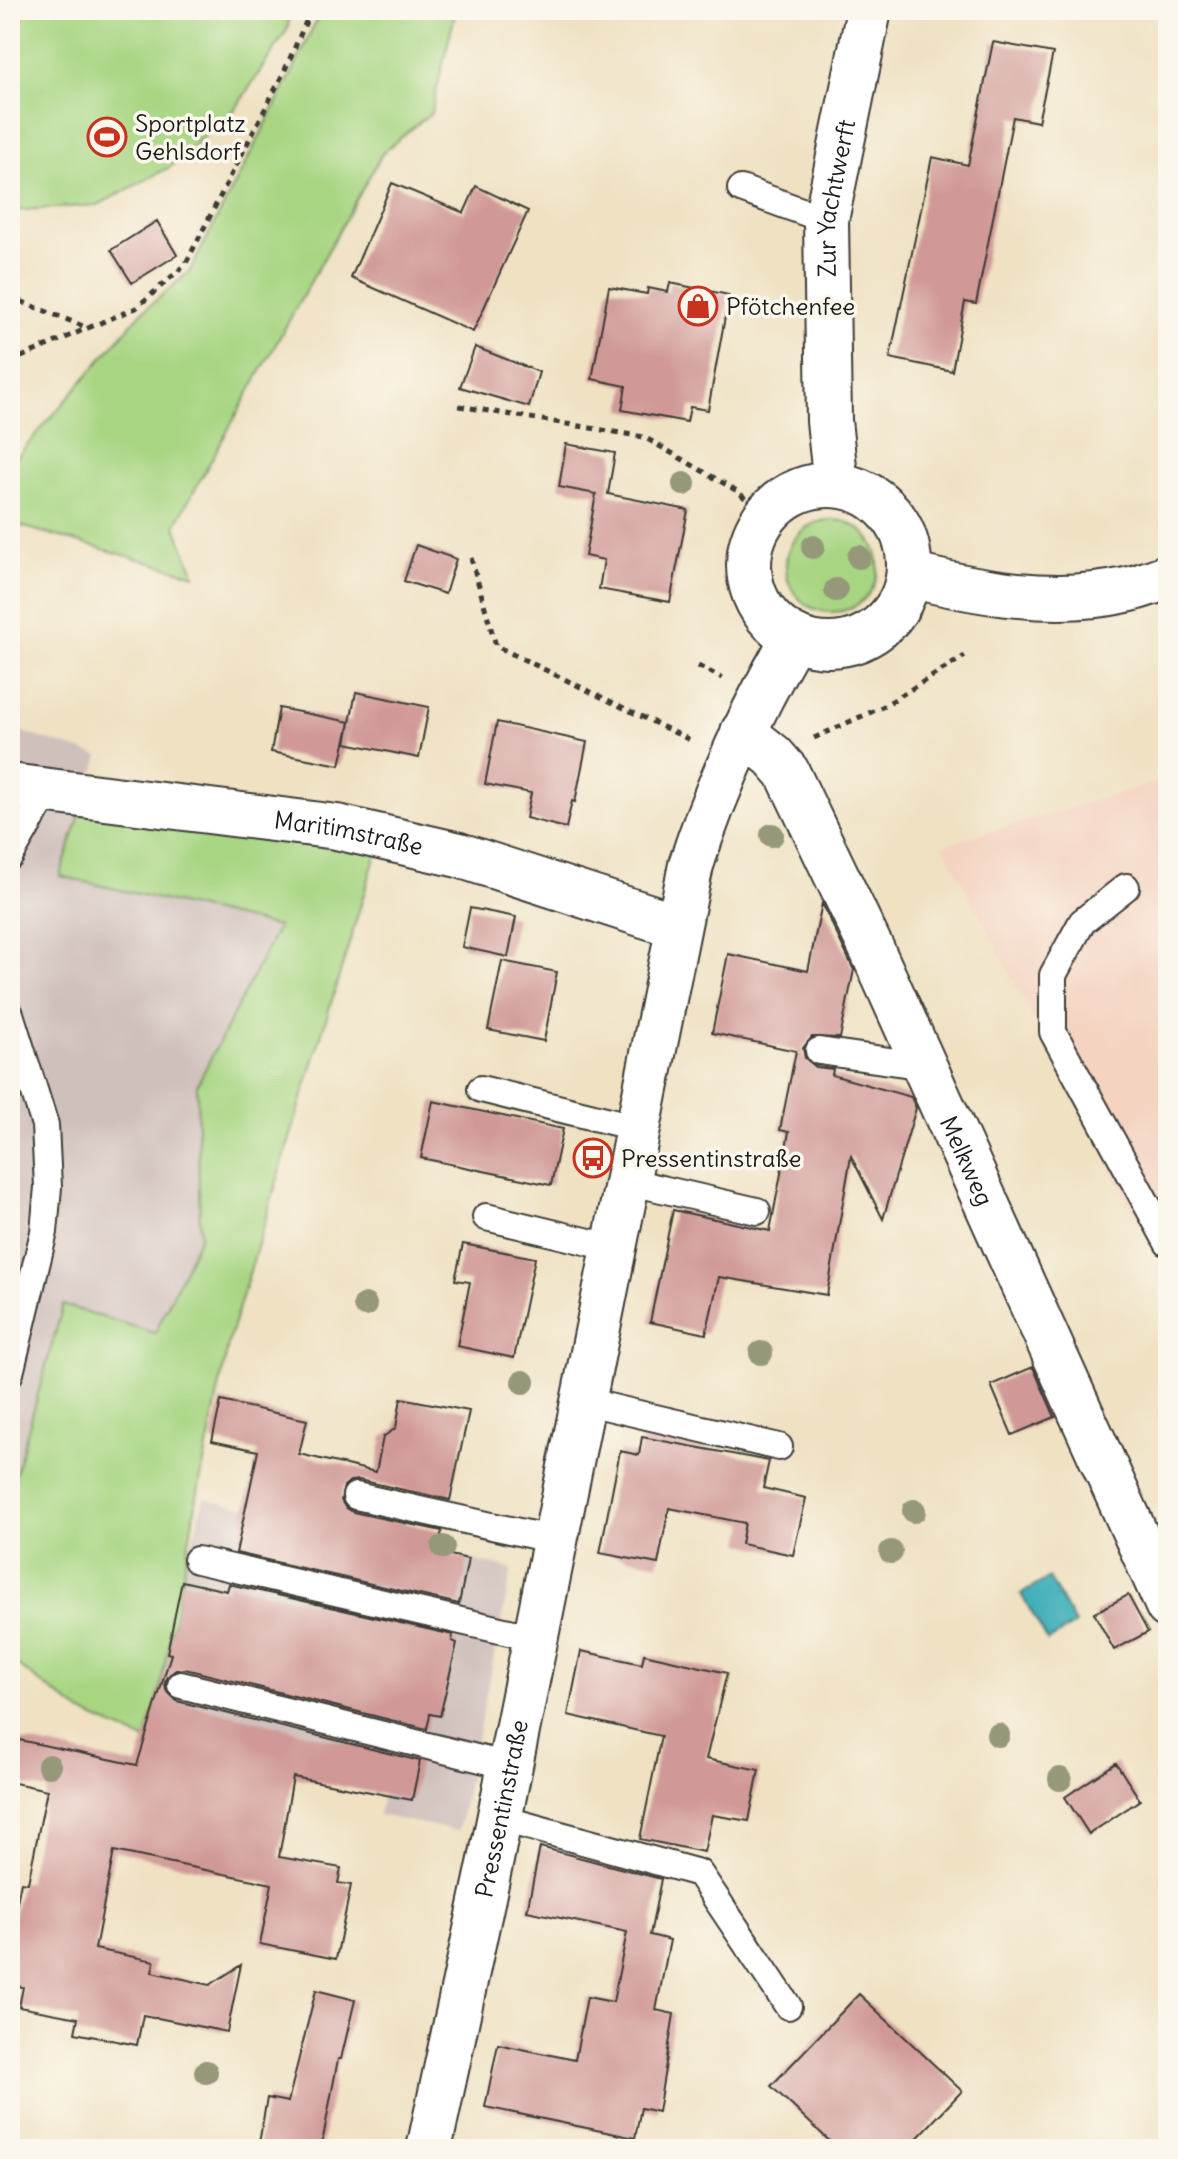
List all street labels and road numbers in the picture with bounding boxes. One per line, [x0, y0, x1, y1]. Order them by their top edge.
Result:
street label: Zur Yachtwerft [811, 117, 861, 277]
street label: Maritimstraße [273, 804, 426, 861]
street label: Melkweg [934, 1111, 1000, 1210]
street label: Pressentinstraße [468, 1717, 534, 1900]

